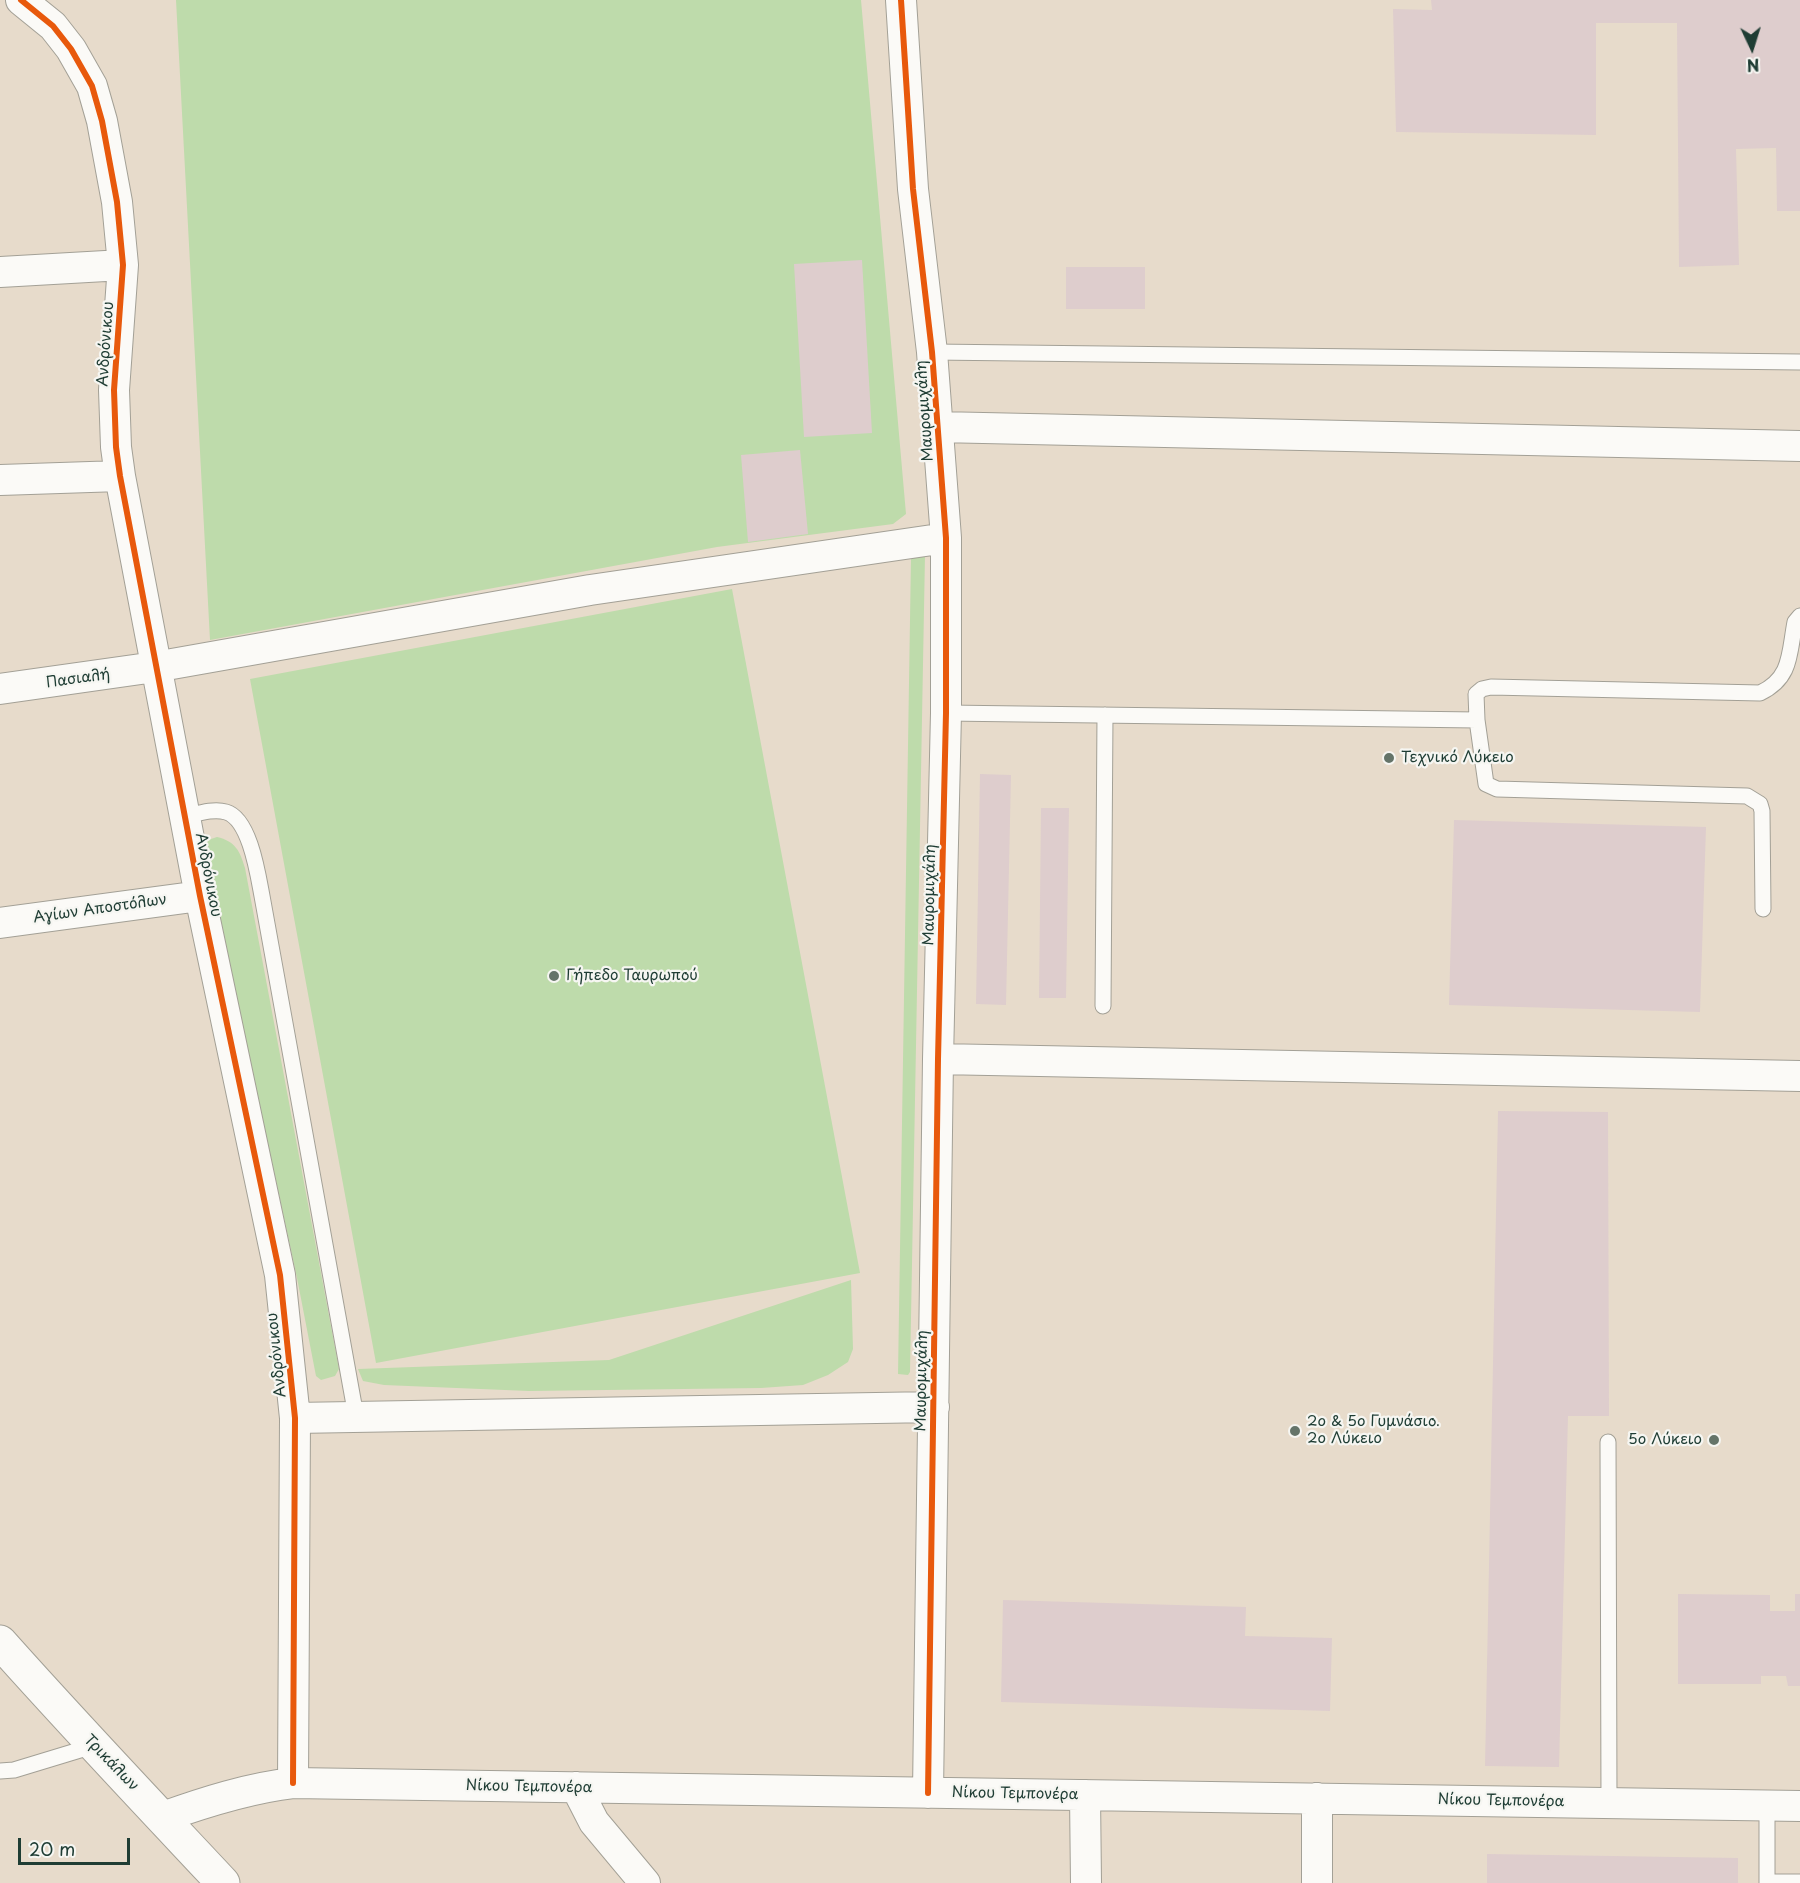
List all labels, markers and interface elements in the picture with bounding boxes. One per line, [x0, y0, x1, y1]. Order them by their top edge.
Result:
north arrow [1722, 18, 1782, 78]
text: N [1746, 54, 1760, 78]
street label: Ανδρόνικου [94, 301, 118, 387]
street label: Μαυρομιχάλη [912, 360, 938, 462]
street label: Πασιαλή [45, 666, 111, 692]
place label: Τεχνικό Λύκειο [1401, 749, 1514, 767]
marker: Τεχνικό Λύκειο [1382, 751, 1396, 765]
street label: Ανδρόνικου [191, 832, 225, 918]
street label: Μαυρομιχάλη [920, 844, 940, 946]
street label: Αγίων Αποστόλων [32, 891, 168, 927]
place label: Γήπεδο Ταυρωπού [566, 967, 698, 985]
marker: Γήπεδο Ταυρωπού [547, 969, 561, 983]
street label: Ανδρόνικου [264, 1312, 290, 1398]
street label: Μαυρομιχάλη [912, 1330, 932, 1432]
place label: 2ο & 5ο Γυμνάσιο. 2ο Λύκειο [1307, 1413, 1440, 1448]
marker: 2ο & 5ο Γυμνάσιο. 2ο Λύκειο [1288, 1424, 1302, 1438]
place label: 5ο Λύκειο [1628, 1431, 1702, 1449]
marker: 5ο Λύκειο [1707, 1433, 1721, 1447]
street label: Τρικάλων [80, 1731, 142, 1795]
street label: Νίκου Τεμπονέρα [466, 1777, 592, 1797]
street label: Νίκου Τεμπονέρα [952, 1784, 1078, 1804]
street label: Νίκου Τεμπονέρα [1438, 1791, 1564, 1811]
scale bar [21, 1826, 134, 1864]
text: 20 m [29, 1835, 75, 1862]

